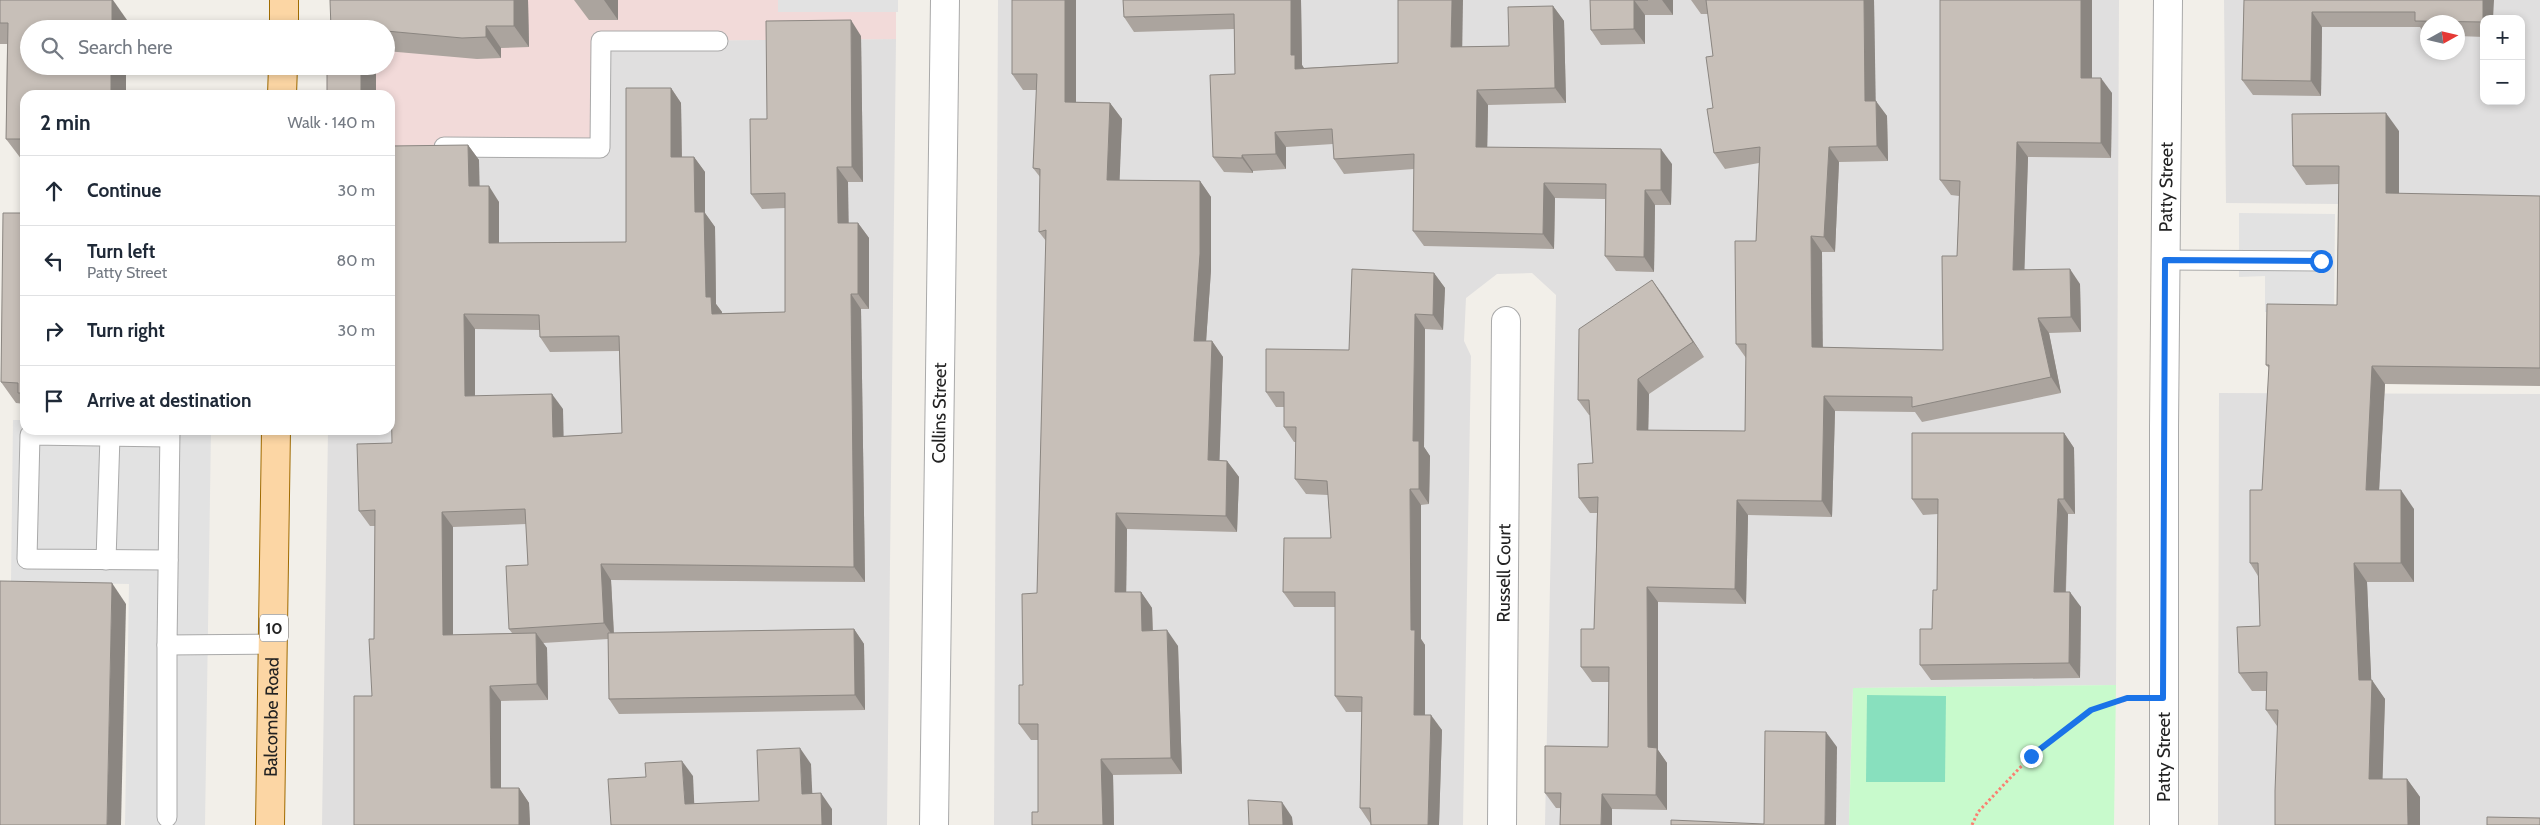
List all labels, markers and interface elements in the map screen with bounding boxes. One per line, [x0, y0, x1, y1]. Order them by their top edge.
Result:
north arrow [2420, 15, 2465, 60]
map controls [2480, 15, 2525, 105]
button: + [2480, 15, 2525, 60]
search box [20, 20, 395, 75]
icon: search [38, 34, 66, 62]
text: Search here [78, 36, 172, 59]
button: − [2480, 60, 2525, 105]
text: 2 min [40, 110, 91, 135]
text: Walk · 140 m [288, 113, 375, 132]
street label: Patty Street [2155, 142, 2178, 232]
icon: ahead [40, 177, 68, 205]
text: Continue [87, 179, 161, 202]
text: 30 m [338, 181, 375, 200]
text: Turn left [87, 240, 155, 263]
icon: left [40, 247, 68, 275]
route start [2310, 250, 2333, 273]
text: 80 m [337, 251, 375, 270]
text: Patty Street [87, 263, 167, 282]
icon: right [40, 317, 68, 345]
text: Turn right [87, 319, 165, 342]
text: 30 m [338, 321, 375, 340]
street label: Collins Street [928, 362, 951, 464]
icon: arrive [40, 387, 68, 415]
text: Arrive at destination [87, 389, 251, 412]
street label: Russell Court [1493, 524, 1515, 622]
road number: 10 [260, 614, 288, 641]
street label: Balcombe Road [260, 657, 284, 777]
street label: Patty Street [2153, 712, 2175, 802]
route end [2020, 745, 2043, 768]

